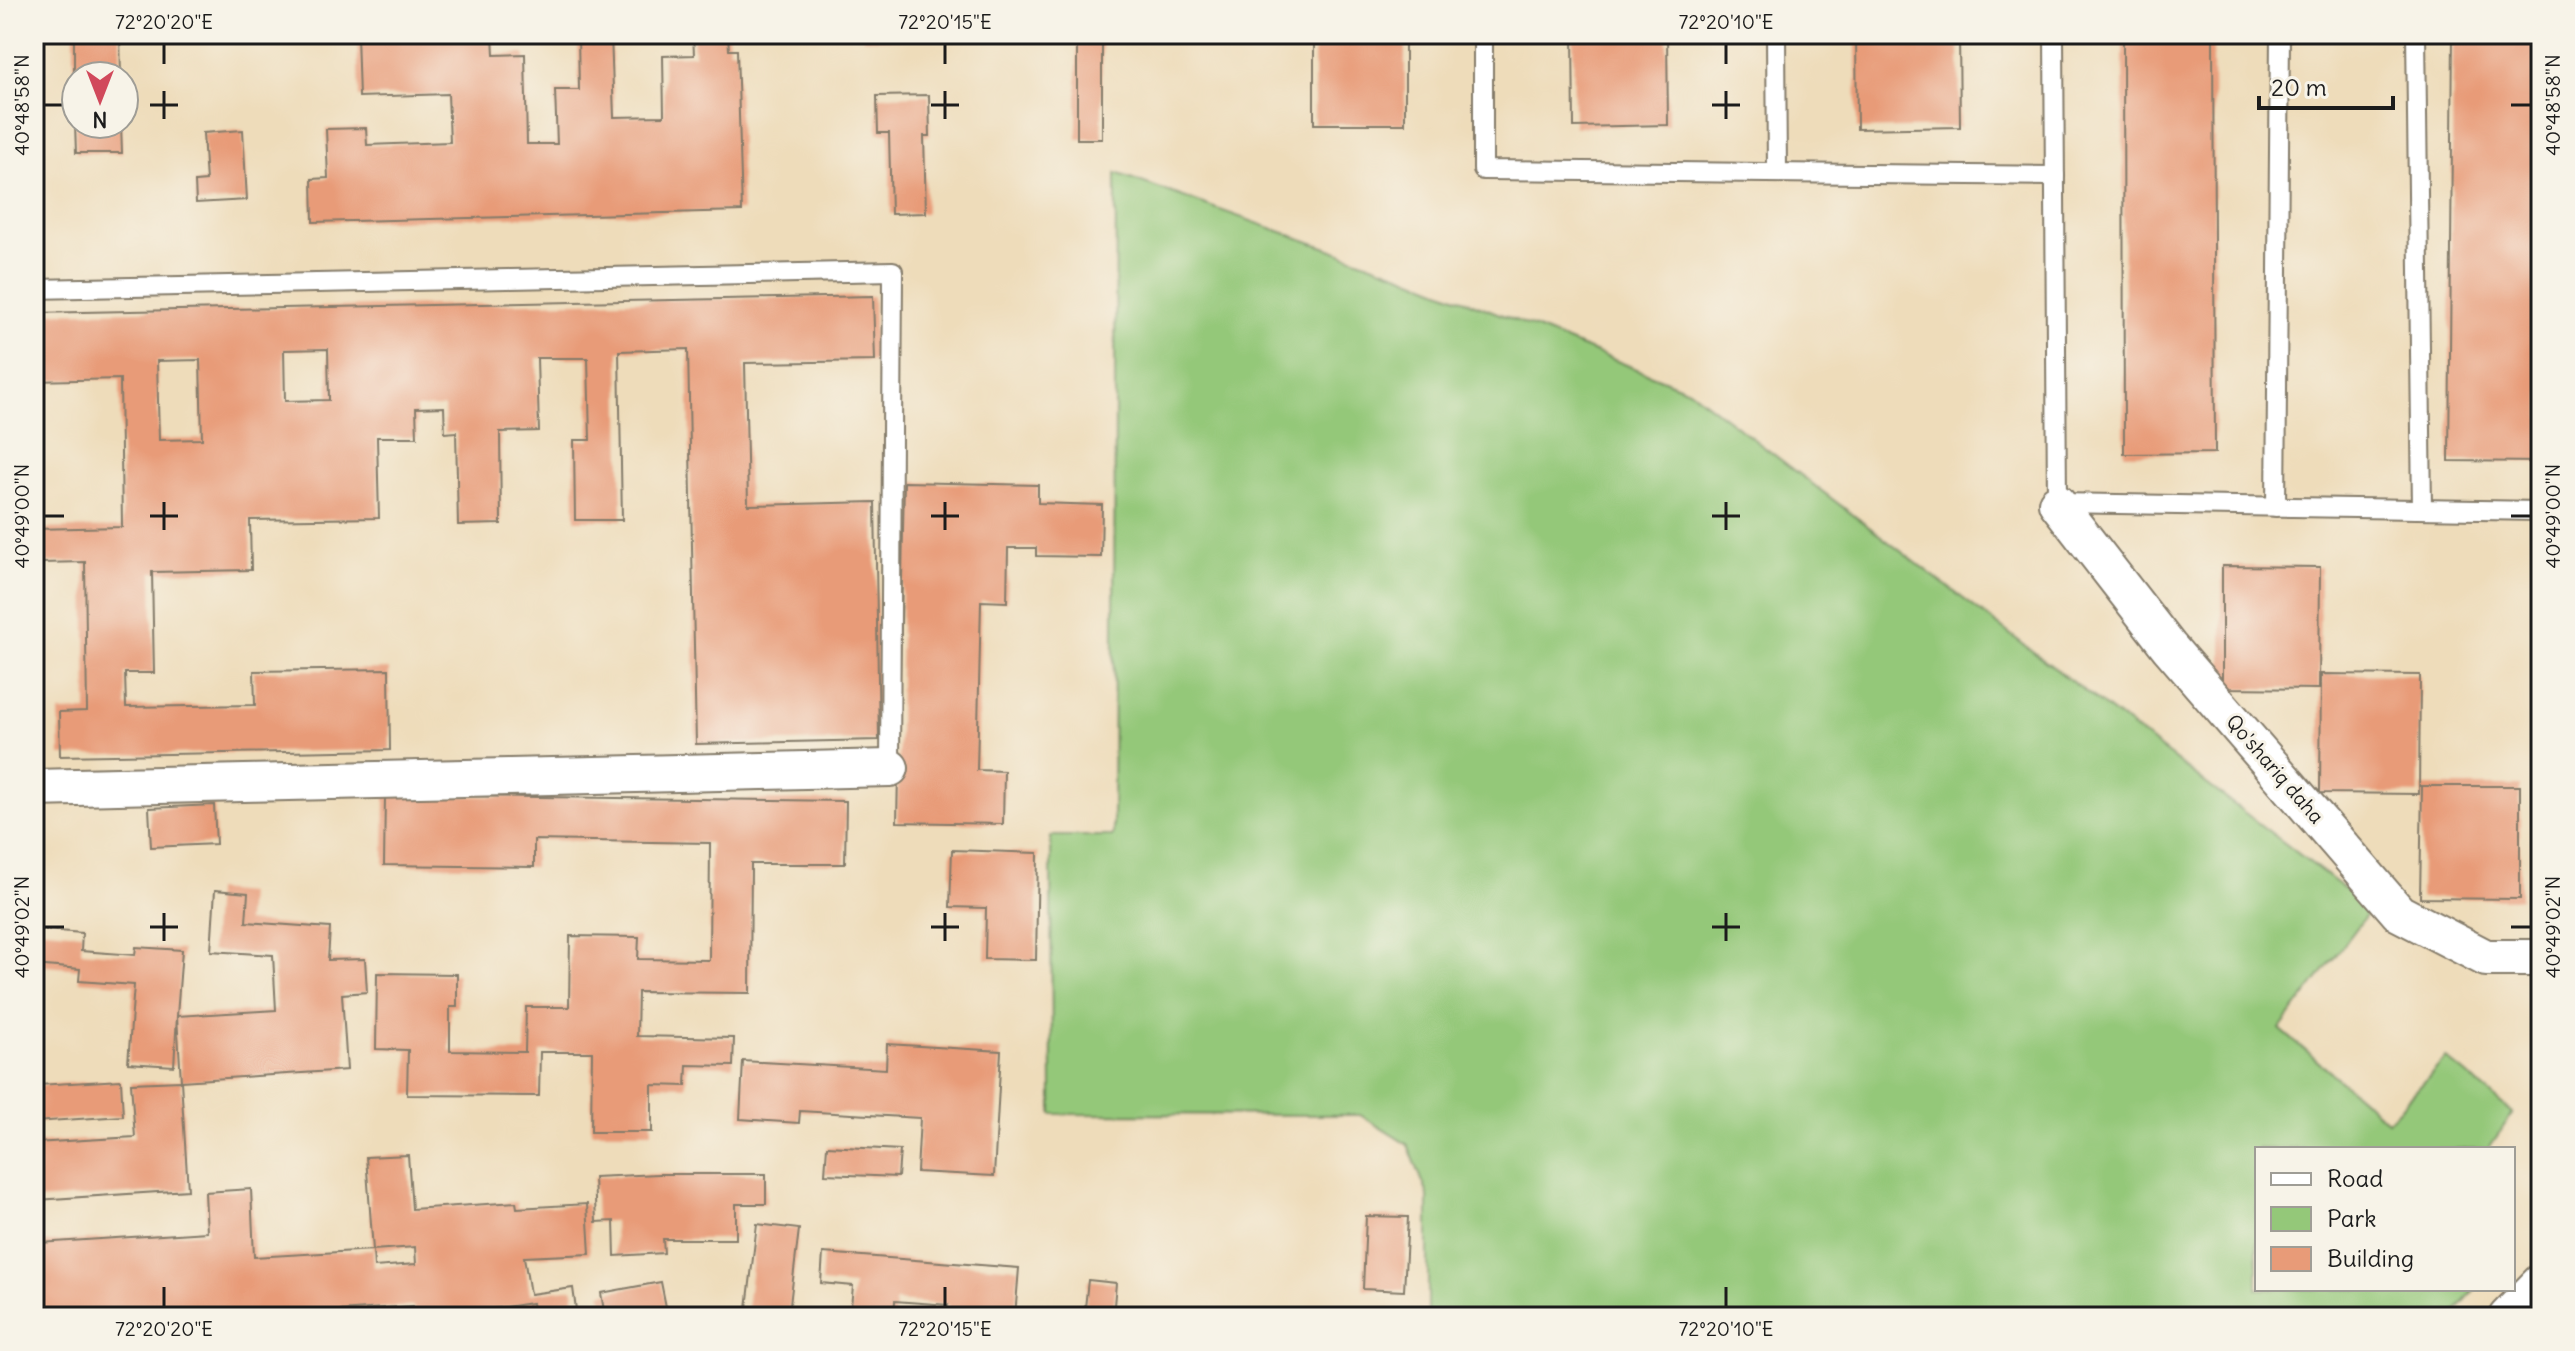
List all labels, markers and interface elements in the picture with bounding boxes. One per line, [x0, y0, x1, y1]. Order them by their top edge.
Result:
text: 72°20'20"E [115, 9, 213, 34]
text: 72°20'15"E [898, 9, 992, 34]
text: 72°20'10"E [1678, 9, 1774, 34]
text: 40°48'58"N [9, 54, 34, 156]
text: 40°48'58"N [2540, 54, 2565, 156]
north arrow [60, 60, 140, 140]
scale bar [2259, 60, 2393, 110]
text: 20 m [2271, 72, 2327, 102]
text: N [92, 106, 108, 134]
text: 40°49'00"N [9, 464, 34, 568]
text: 40°49'00"N [2540, 464, 2565, 568]
street label: Qo'shariq daha [2221, 709, 2330, 828]
text: 40°49'02"N [9, 876, 34, 978]
text: 40°49'02"N [2540, 876, 2565, 978]
legend [2255, 1147, 2515, 1291]
text: Road [2327, 1163, 2383, 1193]
text: Park [2327, 1203, 2377, 1233]
text: Building [2327, 1243, 2414, 1273]
text: 72°20'20"E [115, 1316, 213, 1341]
text: 72°20'15"E [898, 1316, 992, 1341]
text: 72°20'10"E [1678, 1316, 1774, 1341]

